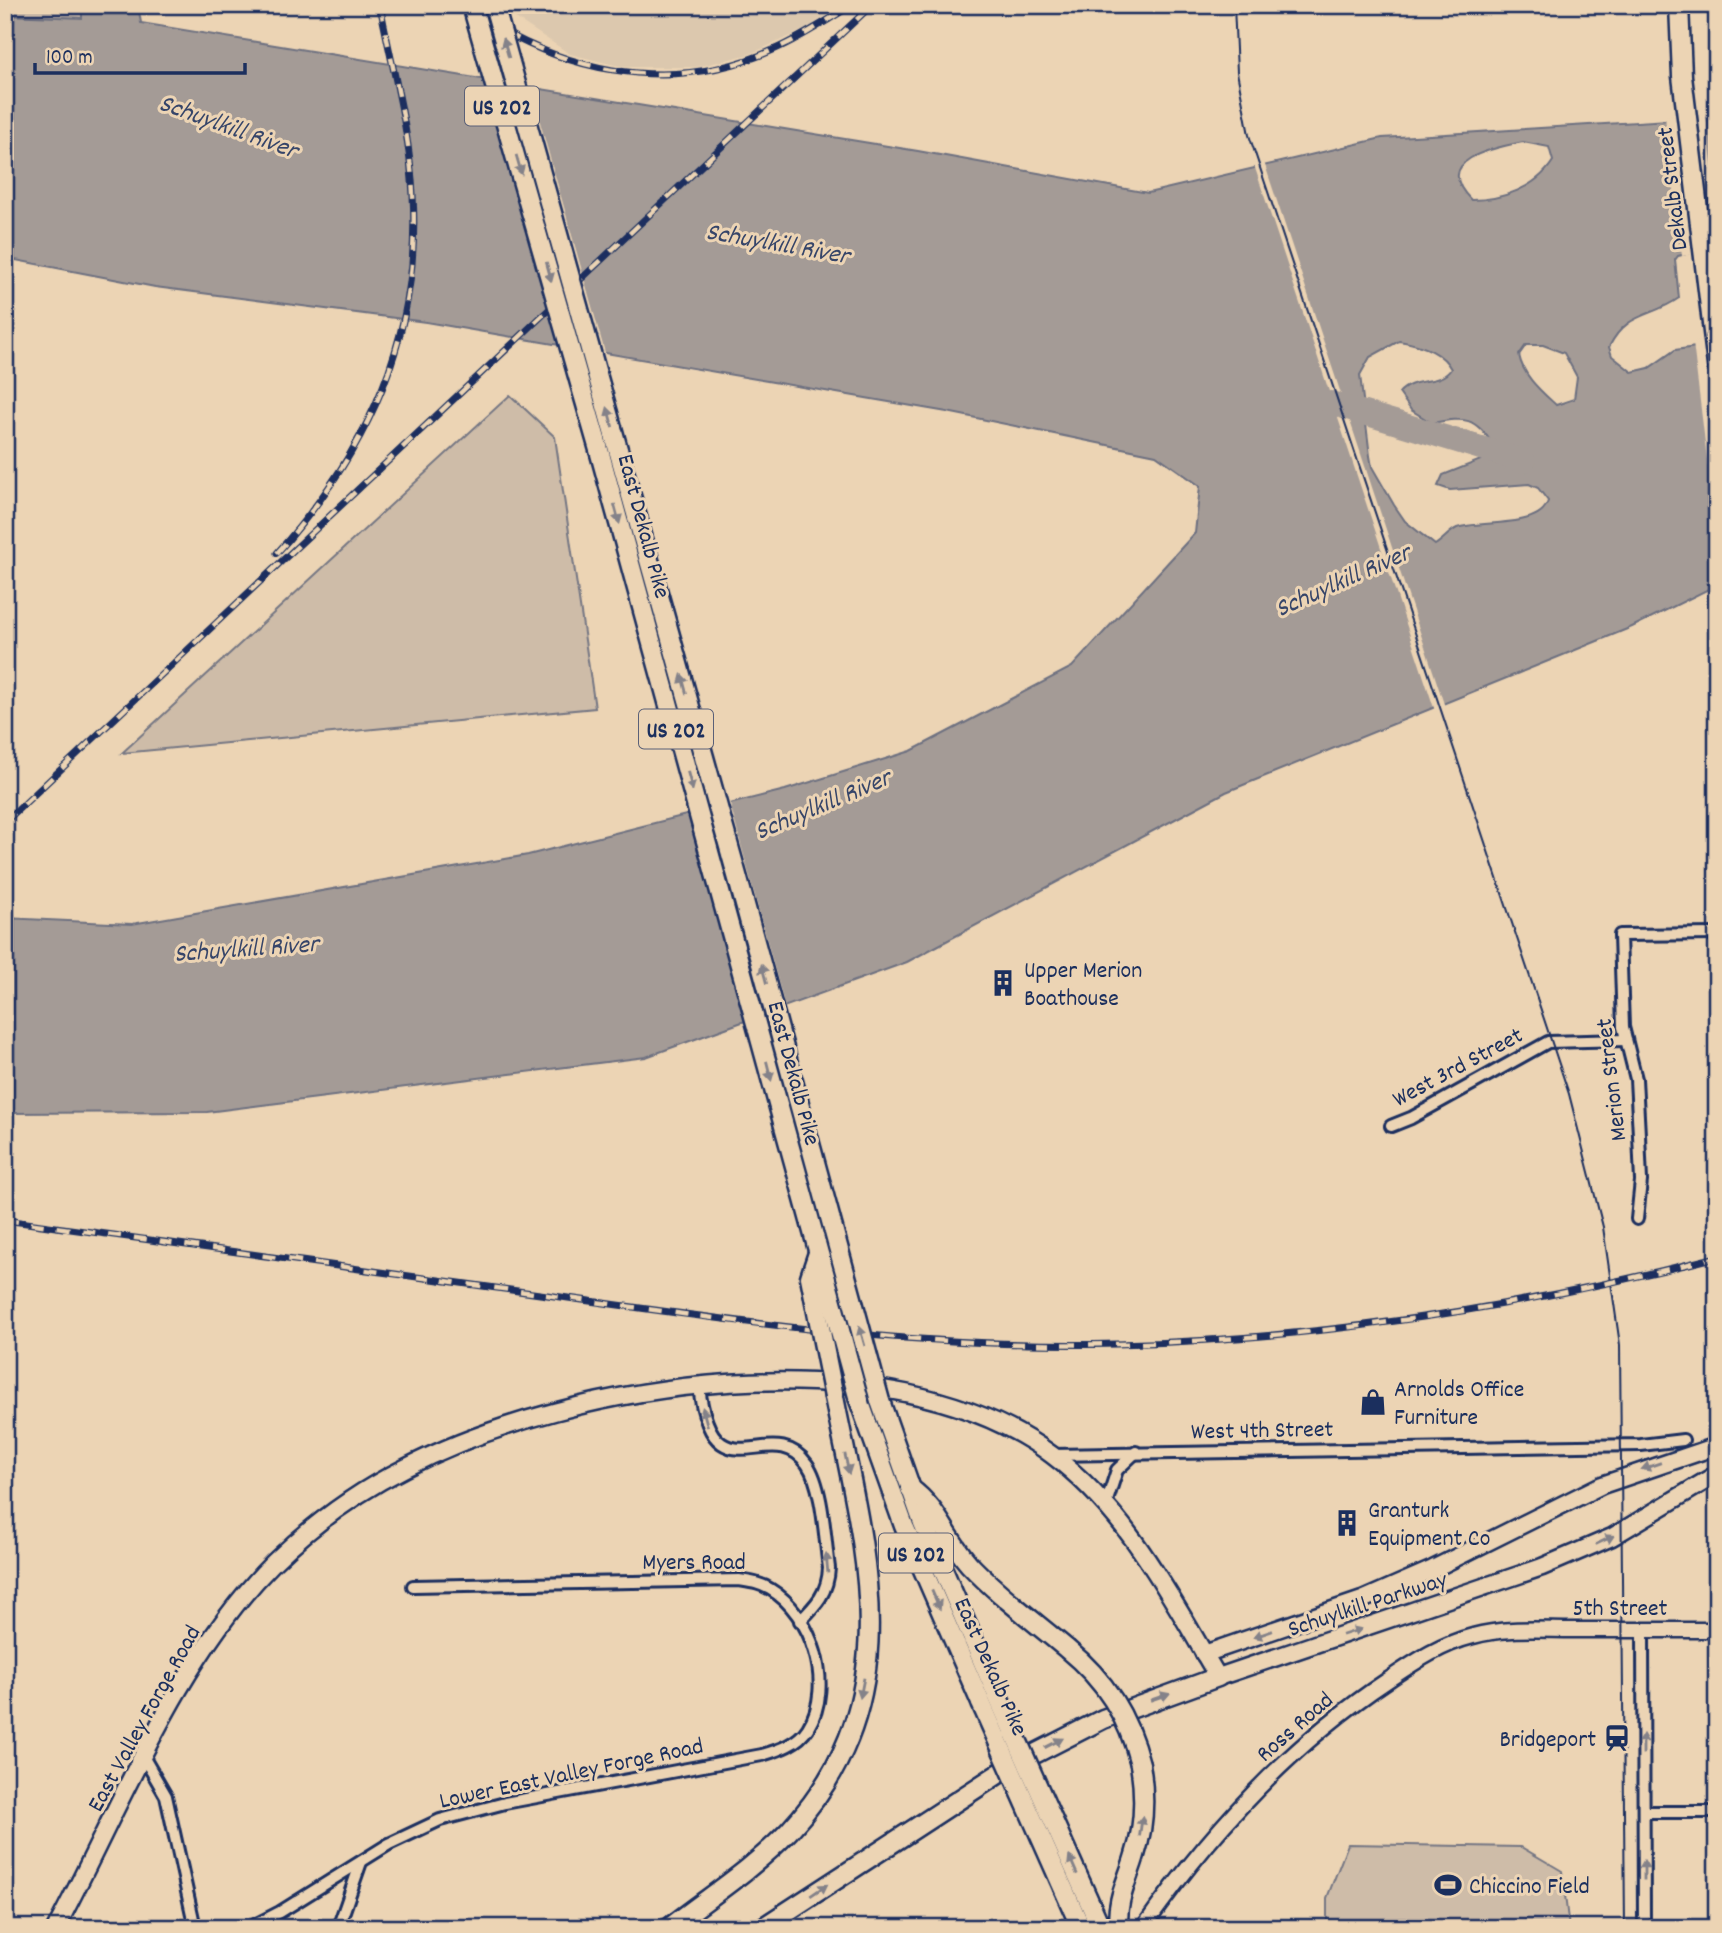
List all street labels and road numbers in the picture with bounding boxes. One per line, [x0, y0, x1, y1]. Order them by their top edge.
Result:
road number: US 202 [465, 86, 539, 125]
street label: Dekalb Street [1650, 125, 1698, 252]
street label: East Dekalb Pike [607, 451, 678, 603]
road number: US 202 [639, 709, 713, 748]
street label: East Dekalb Pike [757, 998, 828, 1150]
street label: Merion Street [1589, 1016, 1637, 1143]
street label: West 3rd Street [1387, 1020, 1530, 1117]
street label: West 4th Street [1191, 1414, 1334, 1450]
road number: US 202 [879, 1534, 953, 1572]
street label: Myers Road [642, 1547, 746, 1581]
street label: Schuylkill Parkway [1284, 1564, 1453, 1648]
street label: East Dekalb Pike [944, 1593, 1035, 1742]
street label: 5th Street [1573, 1593, 1668, 1627]
street label: East Valley Forge Road [80, 1620, 211, 1819]
street label: Ross Road [1250, 1685, 1342, 1772]
street label: Lower East Valley Forge Road [436, 1730, 707, 1820]

